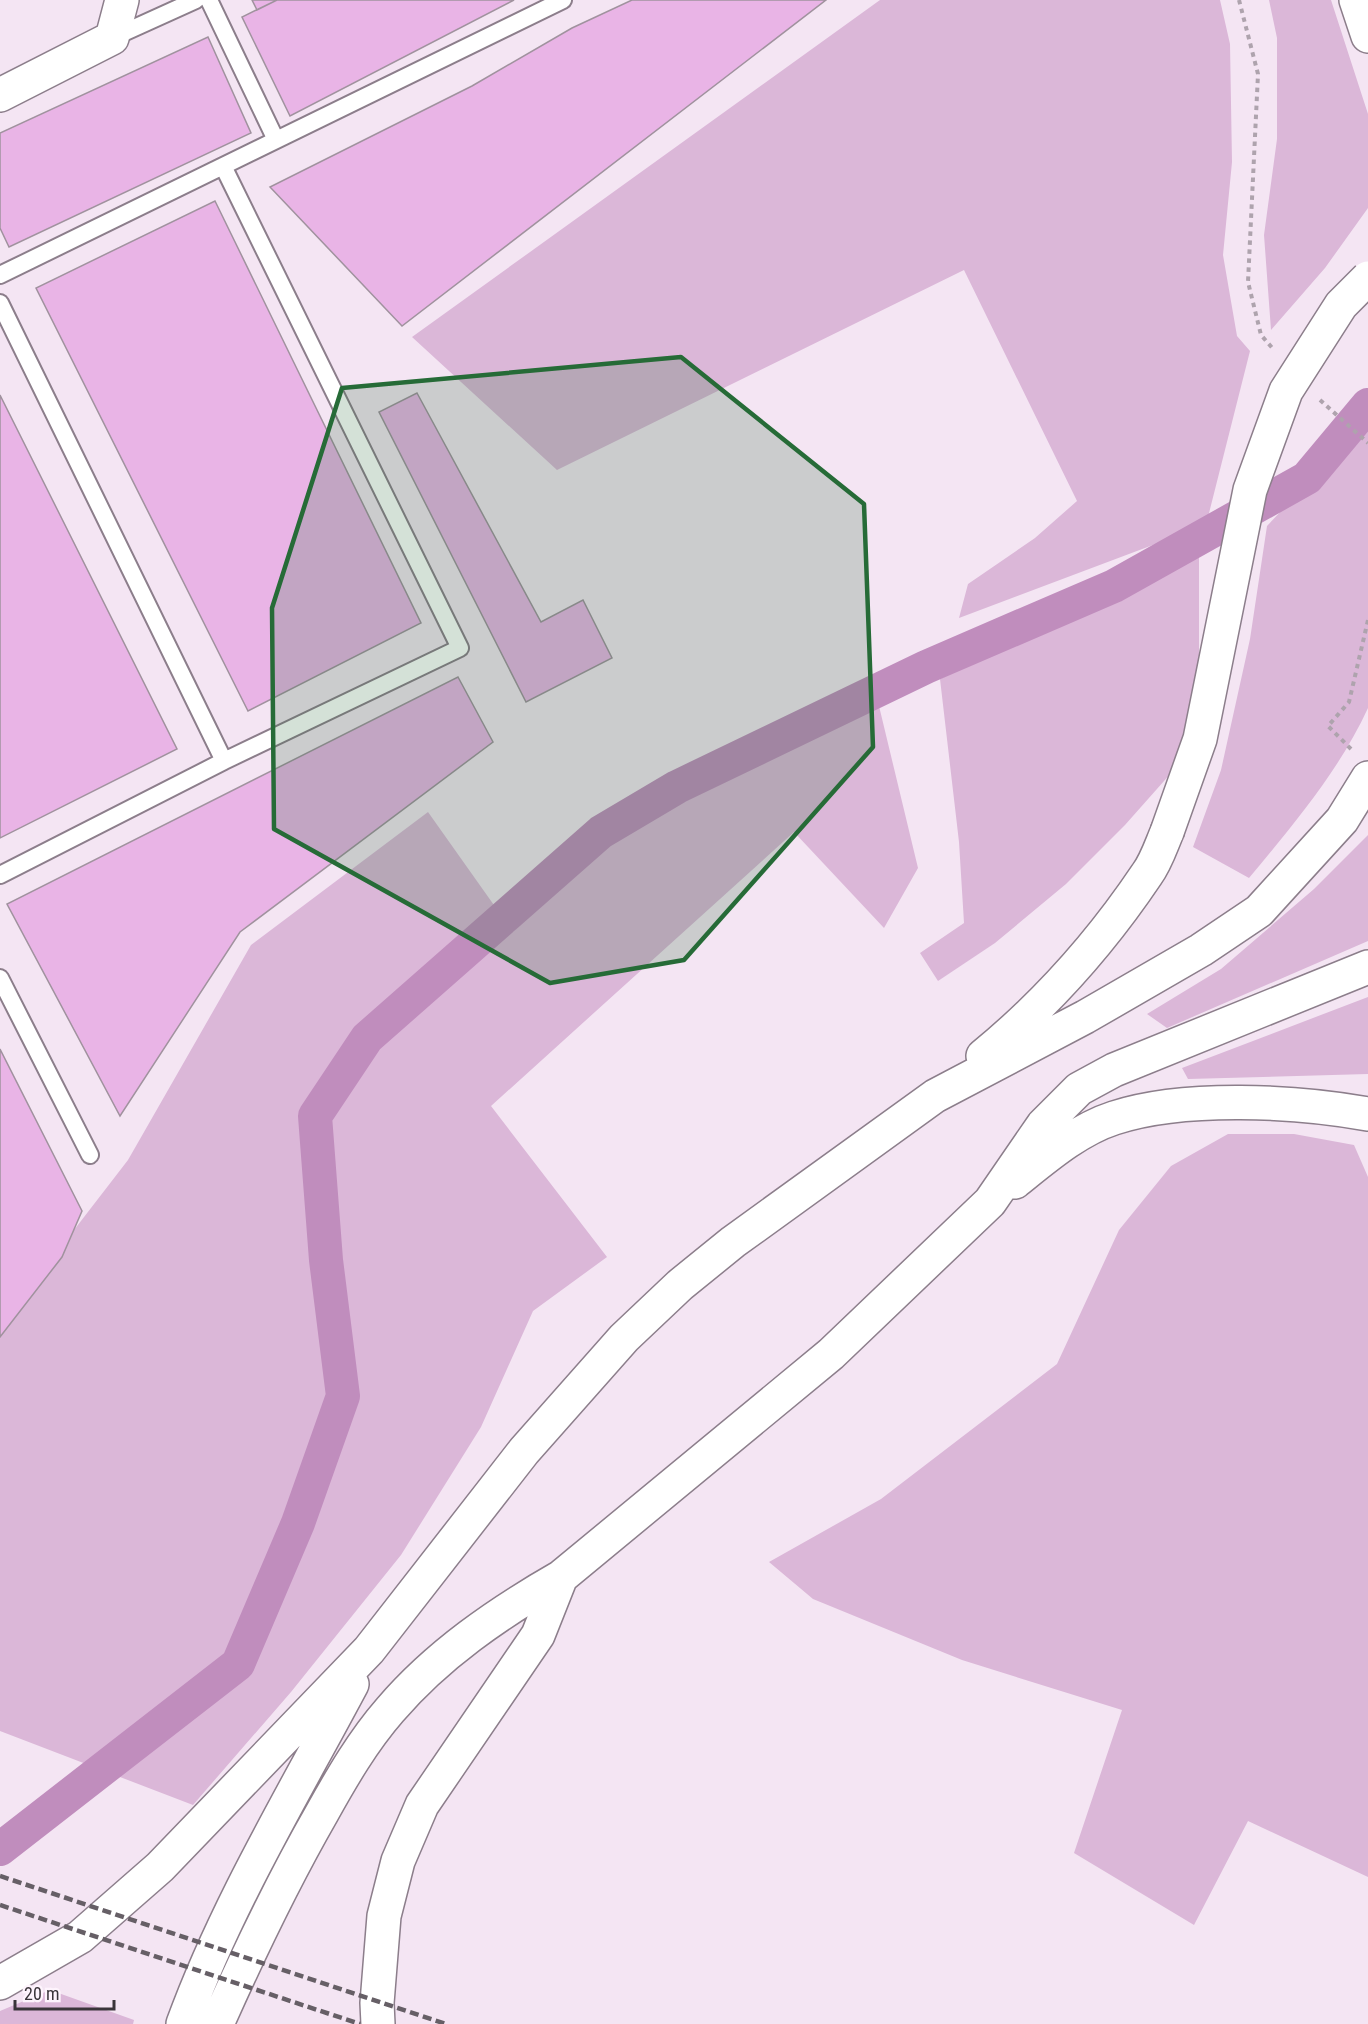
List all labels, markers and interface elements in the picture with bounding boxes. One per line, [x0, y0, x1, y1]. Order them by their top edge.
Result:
scale bar [15, 1973, 114, 2011]
text: 20 m [24, 1983, 59, 2004]

